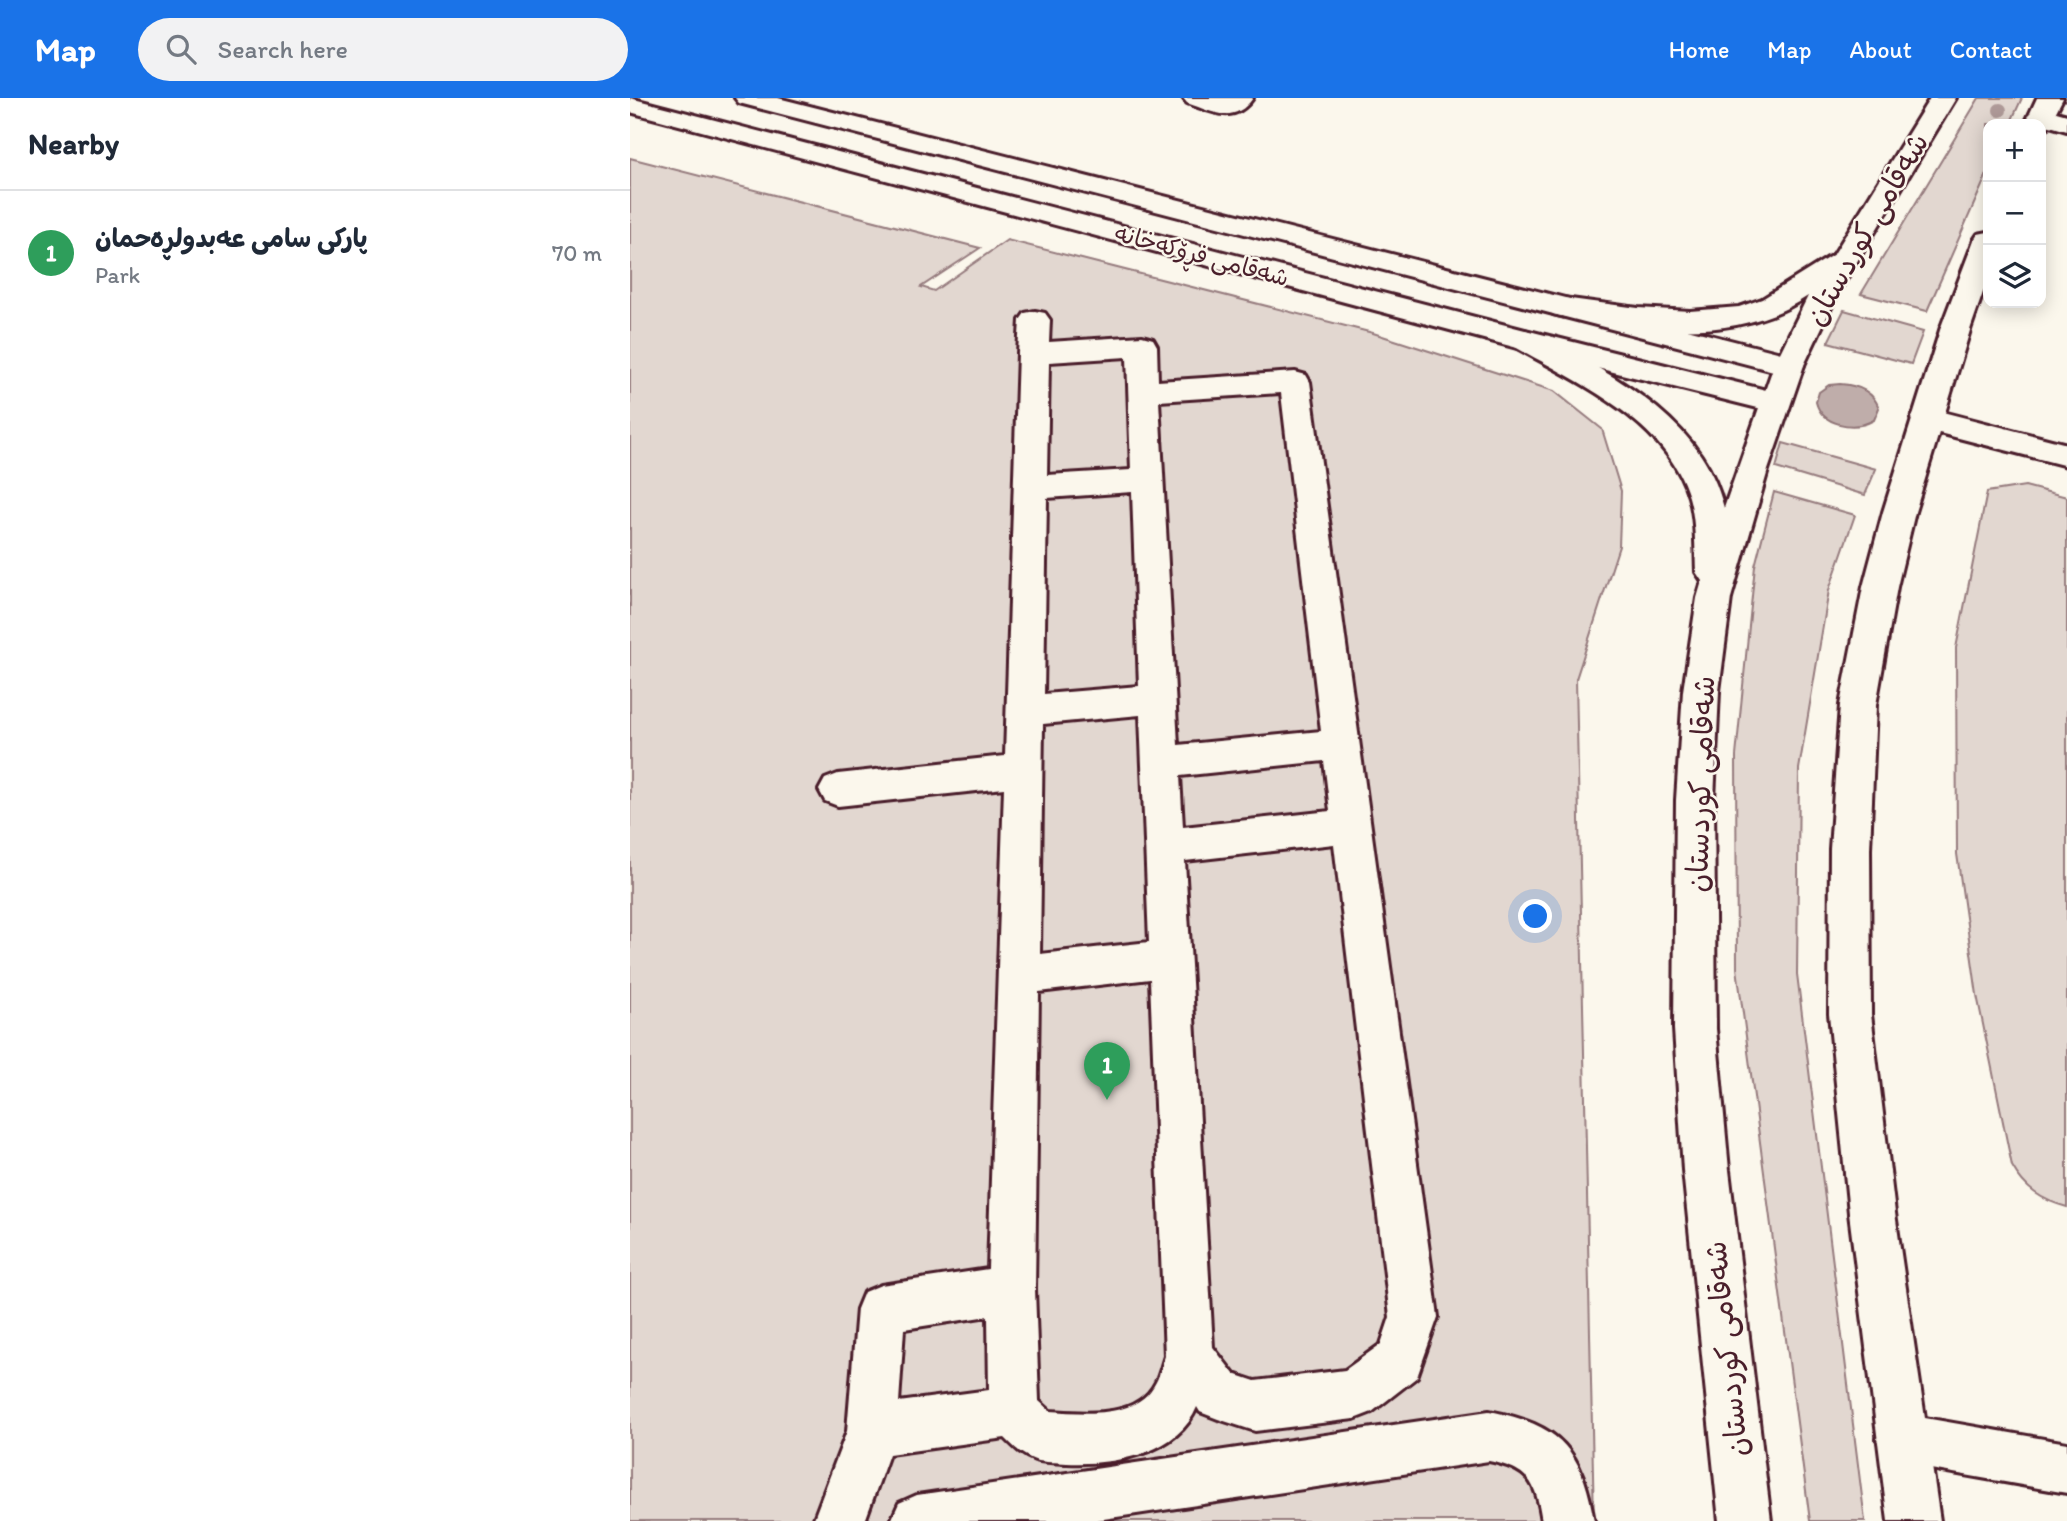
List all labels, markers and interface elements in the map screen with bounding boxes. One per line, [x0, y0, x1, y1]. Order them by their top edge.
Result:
search box [138, 18, 628, 81]
text: Map [35, 30, 96, 69]
icon: search [162, 30, 200, 68]
text: Search here [218, 33, 348, 65]
text: Home [1669, 35, 1729, 64]
text: Map [1767, 35, 1811, 64]
text: About [1849, 35, 1912, 64]
text: Contact [1950, 35, 2032, 64]
map controls [1983, 119, 2046, 308]
button: + [1983, 119, 2046, 182]
text: Nearby [28, 125, 119, 162]
street label: شەقامی کوردستان [1796, 126, 1938, 333]
button: − [1983, 182, 2046, 245]
street label: شەقامی فڕۆکەخانە [1110, 218, 1292, 298]
text: پارکی سامی عەبدولڕەحمان [95, 222, 367, 254]
text: 1 [46, 239, 56, 267]
text: 70 m [552, 239, 602, 267]
button: layers [1983, 245, 2046, 308]
text: Park [95, 261, 140, 289]
street label: شەقامی کوردستان [1678, 675, 1724, 893]
your location [1518, 899, 1552, 933]
pin: 1 [1084, 1042, 1130, 1100]
street label: شەقامی کوردستان [1696, 1239, 1758, 1459]

